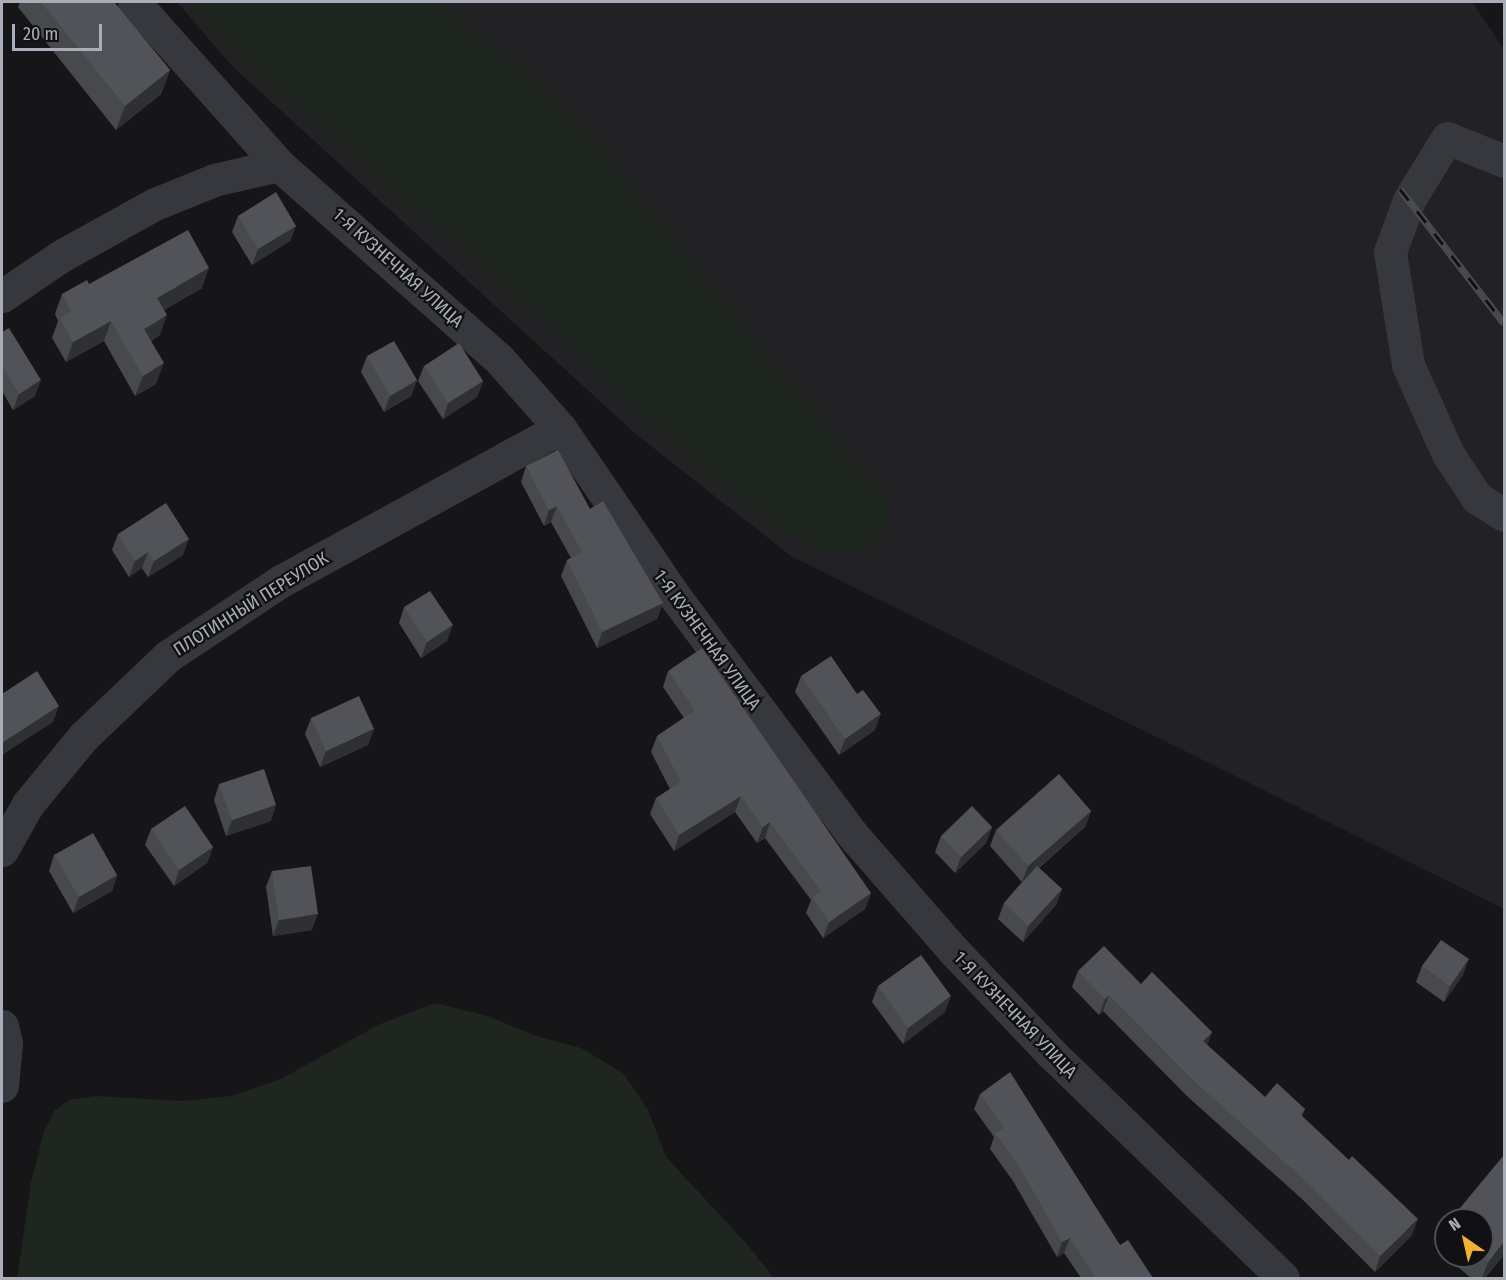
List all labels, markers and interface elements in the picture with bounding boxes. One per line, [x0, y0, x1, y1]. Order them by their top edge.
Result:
scale bar [15, 12, 105, 50]
text: 20 m [23, 23, 58, 45]
street label: 1-Я КУЗНЕЧНАЯ УЛИЦА [328, 204, 468, 332]
street label: ПЛОТИННЫЙ ПЕРЕУЛОК [170, 547, 332, 661]
street label: 1-Я КУЗНЕЧНАЯ УЛИЦА [649, 566, 765, 714]
street label: 1-Я КУЗНЕЧНАЯ УЛИЦА [949, 947, 1081, 1083]
north arrow [1434, 1208, 1494, 1268]
text: N [1445, 1214, 1464, 1235]

